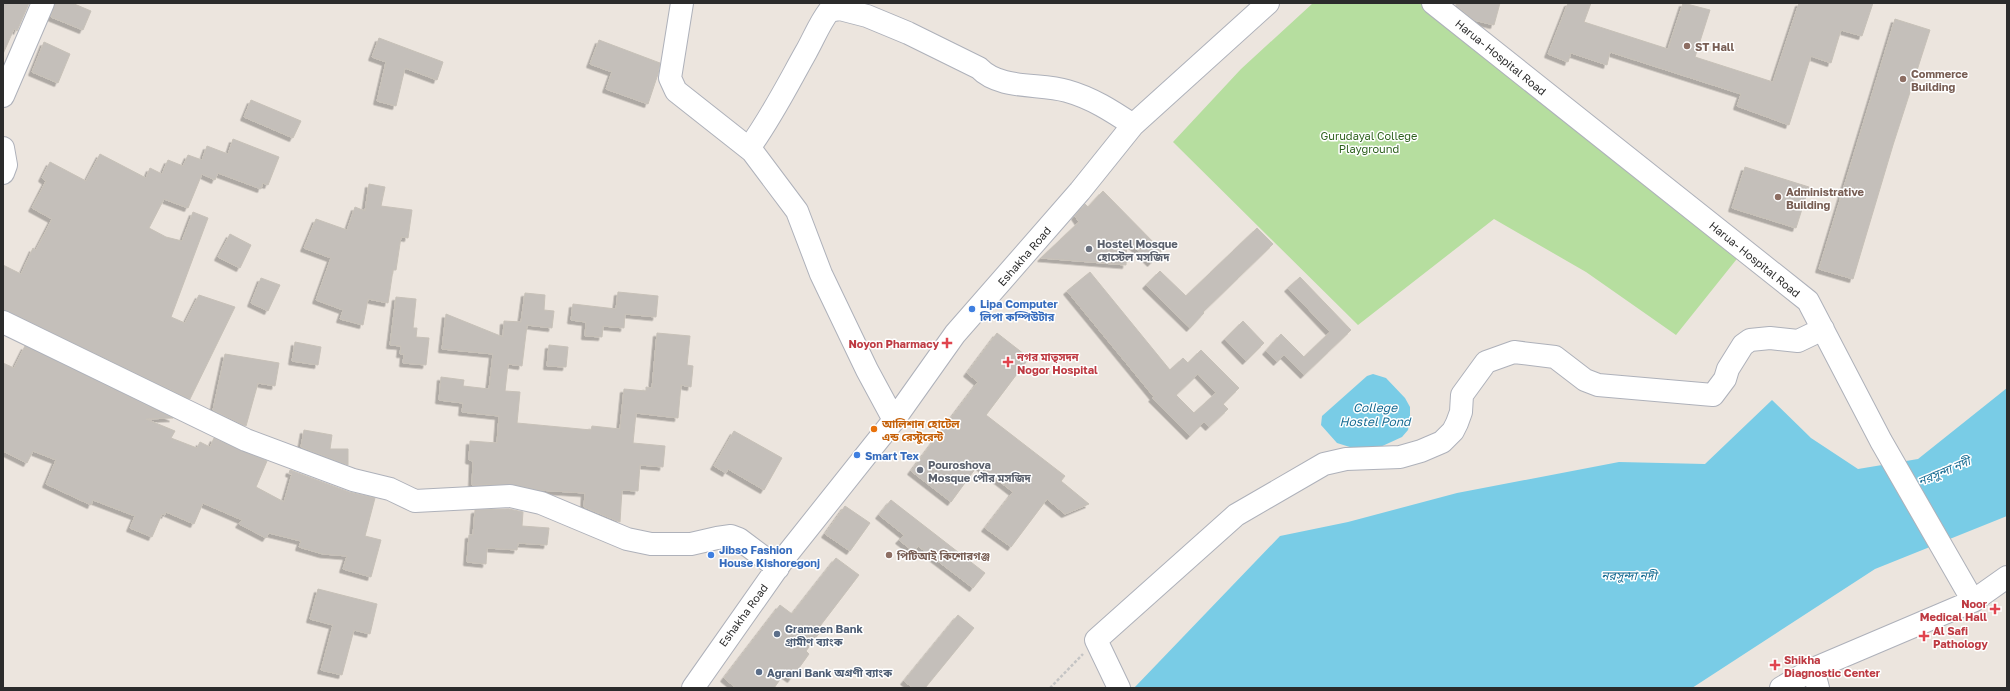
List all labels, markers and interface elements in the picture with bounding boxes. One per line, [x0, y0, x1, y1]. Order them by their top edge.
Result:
street label: Harua- Hospital Road [1453, 16, 1549, 98]
place label: ST Hall [1695, 40, 1734, 53]
marker: ST Hall [1682, 41, 1692, 51]
place label: Commerce Building [1911, 67, 1969, 93]
marker: Commerce Building [1898, 74, 1908, 84]
park label: Gurudayal College Playground [1321, 129, 1417, 155]
place label: Administrative Building [1786, 185, 1865, 211]
marker: Administrative Building [1773, 192, 1783, 202]
street label: Harua- Hospital Road [1707, 218, 1803, 300]
street label: Eshakha Road [995, 224, 1053, 288]
place label: Hostel Mosque হোস্টেল মসজিদ [1097, 237, 1178, 263]
marker: Hostel Mosque হোস্টেল মসজিদ [1084, 244, 1094, 254]
place label: Lipa Computer লিপা কম্পিউটার [979, 297, 1058, 323]
marker: Lipa Computer লিপা কম্পিউটার [967, 304, 977, 314]
place label: Noyon Pharmacy [848, 337, 939, 350]
marker: Noyon Pharmacy [942, 338, 952, 348]
place label: নগর মাতৃসদন Nogor Hospital [1016, 350, 1098, 376]
marker: নগর মাতৃসদন Nogor Hospital [1002, 356, 1014, 368]
water label: College Hostel Pond [1340, 400, 1412, 429]
place label: আলিশান হোটেল এন্ড রেস্টুরেন্ট [881, 417, 960, 443]
marker: আলিশান হোটেল এন্ড রেস্টুরেন্ট [869, 424, 879, 434]
place label: Smart Tex [865, 449, 920, 462]
marker: Smart Tex [852, 450, 862, 460]
water label: নরসুন্দা নদী [1916, 452, 1975, 489]
place label: Pouroshova Mosque পৌর মসজিদ [928, 458, 1032, 484]
marker: Pouroshova Mosque পৌর মসজিদ [915, 465, 925, 475]
place label: Jibso Fashion House Kishoregonj [719, 543, 820, 569]
place label: পিটিআই কিশোরগঞ্জ [896, 549, 990, 562]
marker: Jibso Fashion House Kishoregonj [706, 550, 716, 560]
marker: পিটিআই কিশোরগঞ্জ [884, 550, 894, 560]
water label: নরসুন্দা নদী [1601, 568, 1659, 583]
street label: Eshakha Road [716, 581, 770, 649]
place label: Noor Medical Hall [1920, 597, 1988, 623]
marker: Noor Medical Hall [1990, 604, 2000, 614]
place label: Grameen Bank গ্রামীণ ব্যাংক [785, 622, 863, 648]
place label: Al Safi Pathology [1933, 624, 1988, 650]
marker: Grameen Bank গ্রামীণ ব্যাংক [772, 629, 782, 639]
marker: Al Safi Pathology [1918, 630, 1930, 642]
place label: Shikha Diagnostic Center [1784, 653, 1881, 679]
marker: Shikha Diagnostic Center [1769, 659, 1781, 671]
place label: Agrani Bank অগ্রণী ব্যাংক [767, 666, 893, 679]
marker: Agrani Bank অগ্রণী ব্যাংক [754, 667, 764, 677]

